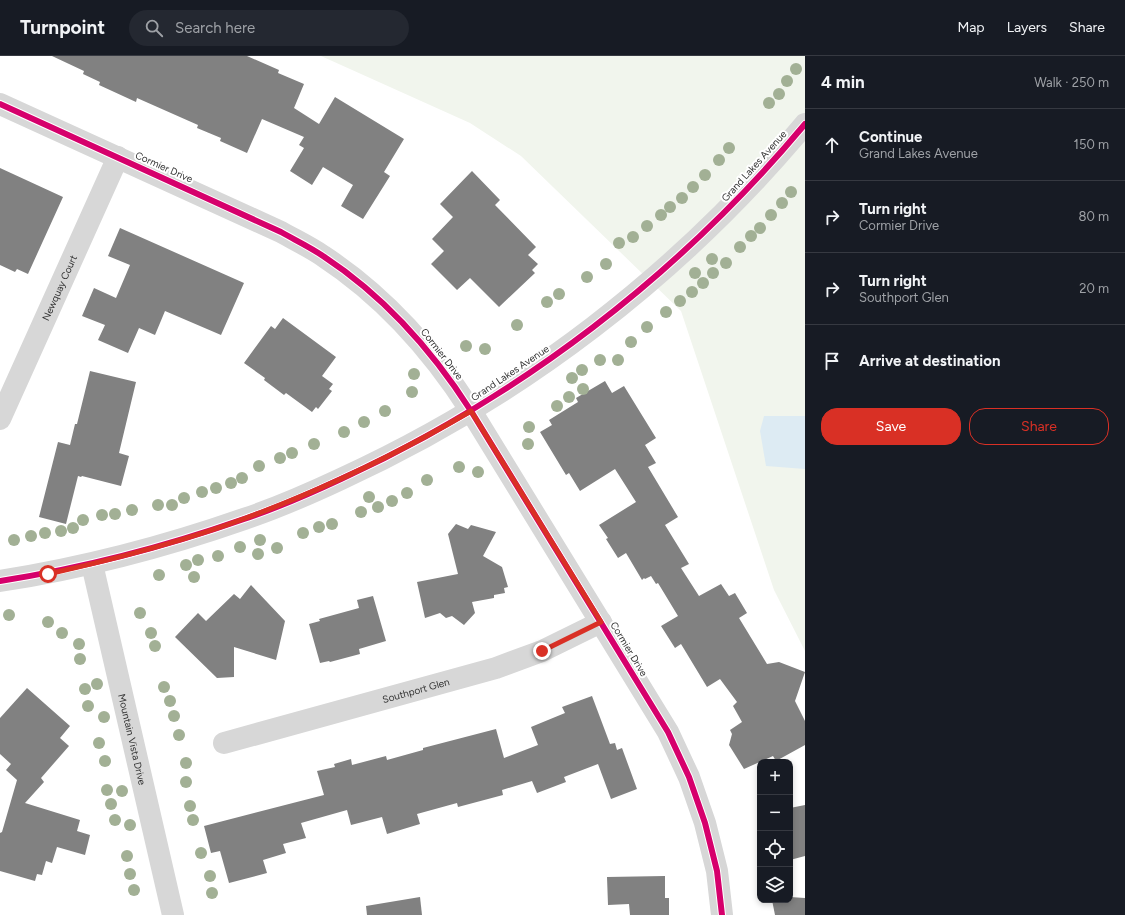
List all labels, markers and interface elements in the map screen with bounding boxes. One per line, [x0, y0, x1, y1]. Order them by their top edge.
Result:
search box [129, 10, 409, 46]
text: Turnpoint [20, 16, 105, 39]
icon: search [143, 17, 165, 39]
text: Search here [175, 19, 255, 37]
text: Map [957, 19, 985, 36]
text: Layers [1007, 19, 1047, 36]
text: Share [1069, 19, 1105, 36]
text: 4 min [821, 72, 865, 92]
text: Walk · 250 m [1034, 75, 1109, 90]
street label: Grand Lakes Avenue [719, 127, 790, 204]
text: Continue [859, 128, 922, 146]
icon: ahead [821, 134, 843, 156]
text: 150 m [1074, 137, 1109, 152]
text: Grand Lakes Avenue [859, 146, 978, 161]
street label: Cormier Drive [133, 149, 195, 186]
text: Turn right [859, 200, 927, 218]
icon: right [821, 206, 843, 228]
text: 80 m [1078, 209, 1109, 224]
text: Cormier Drive [859, 218, 939, 233]
street label: Newquay Court [39, 253, 80, 323]
text: Turn right [859, 272, 927, 290]
icon: right [821, 278, 843, 300]
text: 20 m [1079, 281, 1109, 296]
text: Southport Glen [859, 290, 949, 305]
street label: Cormier Drive [418, 326, 466, 383]
street label: Grand Lakes Avenue [468, 342, 552, 404]
icon: arrive [821, 350, 843, 372]
text: Arrive at destination [859, 352, 1000, 370]
button: Save [821, 408, 961, 445]
button: Share [969, 408, 1109, 445]
route start [39, 565, 57, 583]
street label: Cormier Drive [608, 619, 651, 679]
route end [533, 642, 551, 660]
street label: Southport Glen [381, 675, 451, 706]
street label: Mountain Vista Drive [116, 693, 149, 787]
map controls [757, 759, 793, 903]
button: + [757, 759, 793, 795]
button: − [757, 795, 793, 831]
button: locate [757, 831, 793, 867]
button: layers [757, 867, 793, 903]

